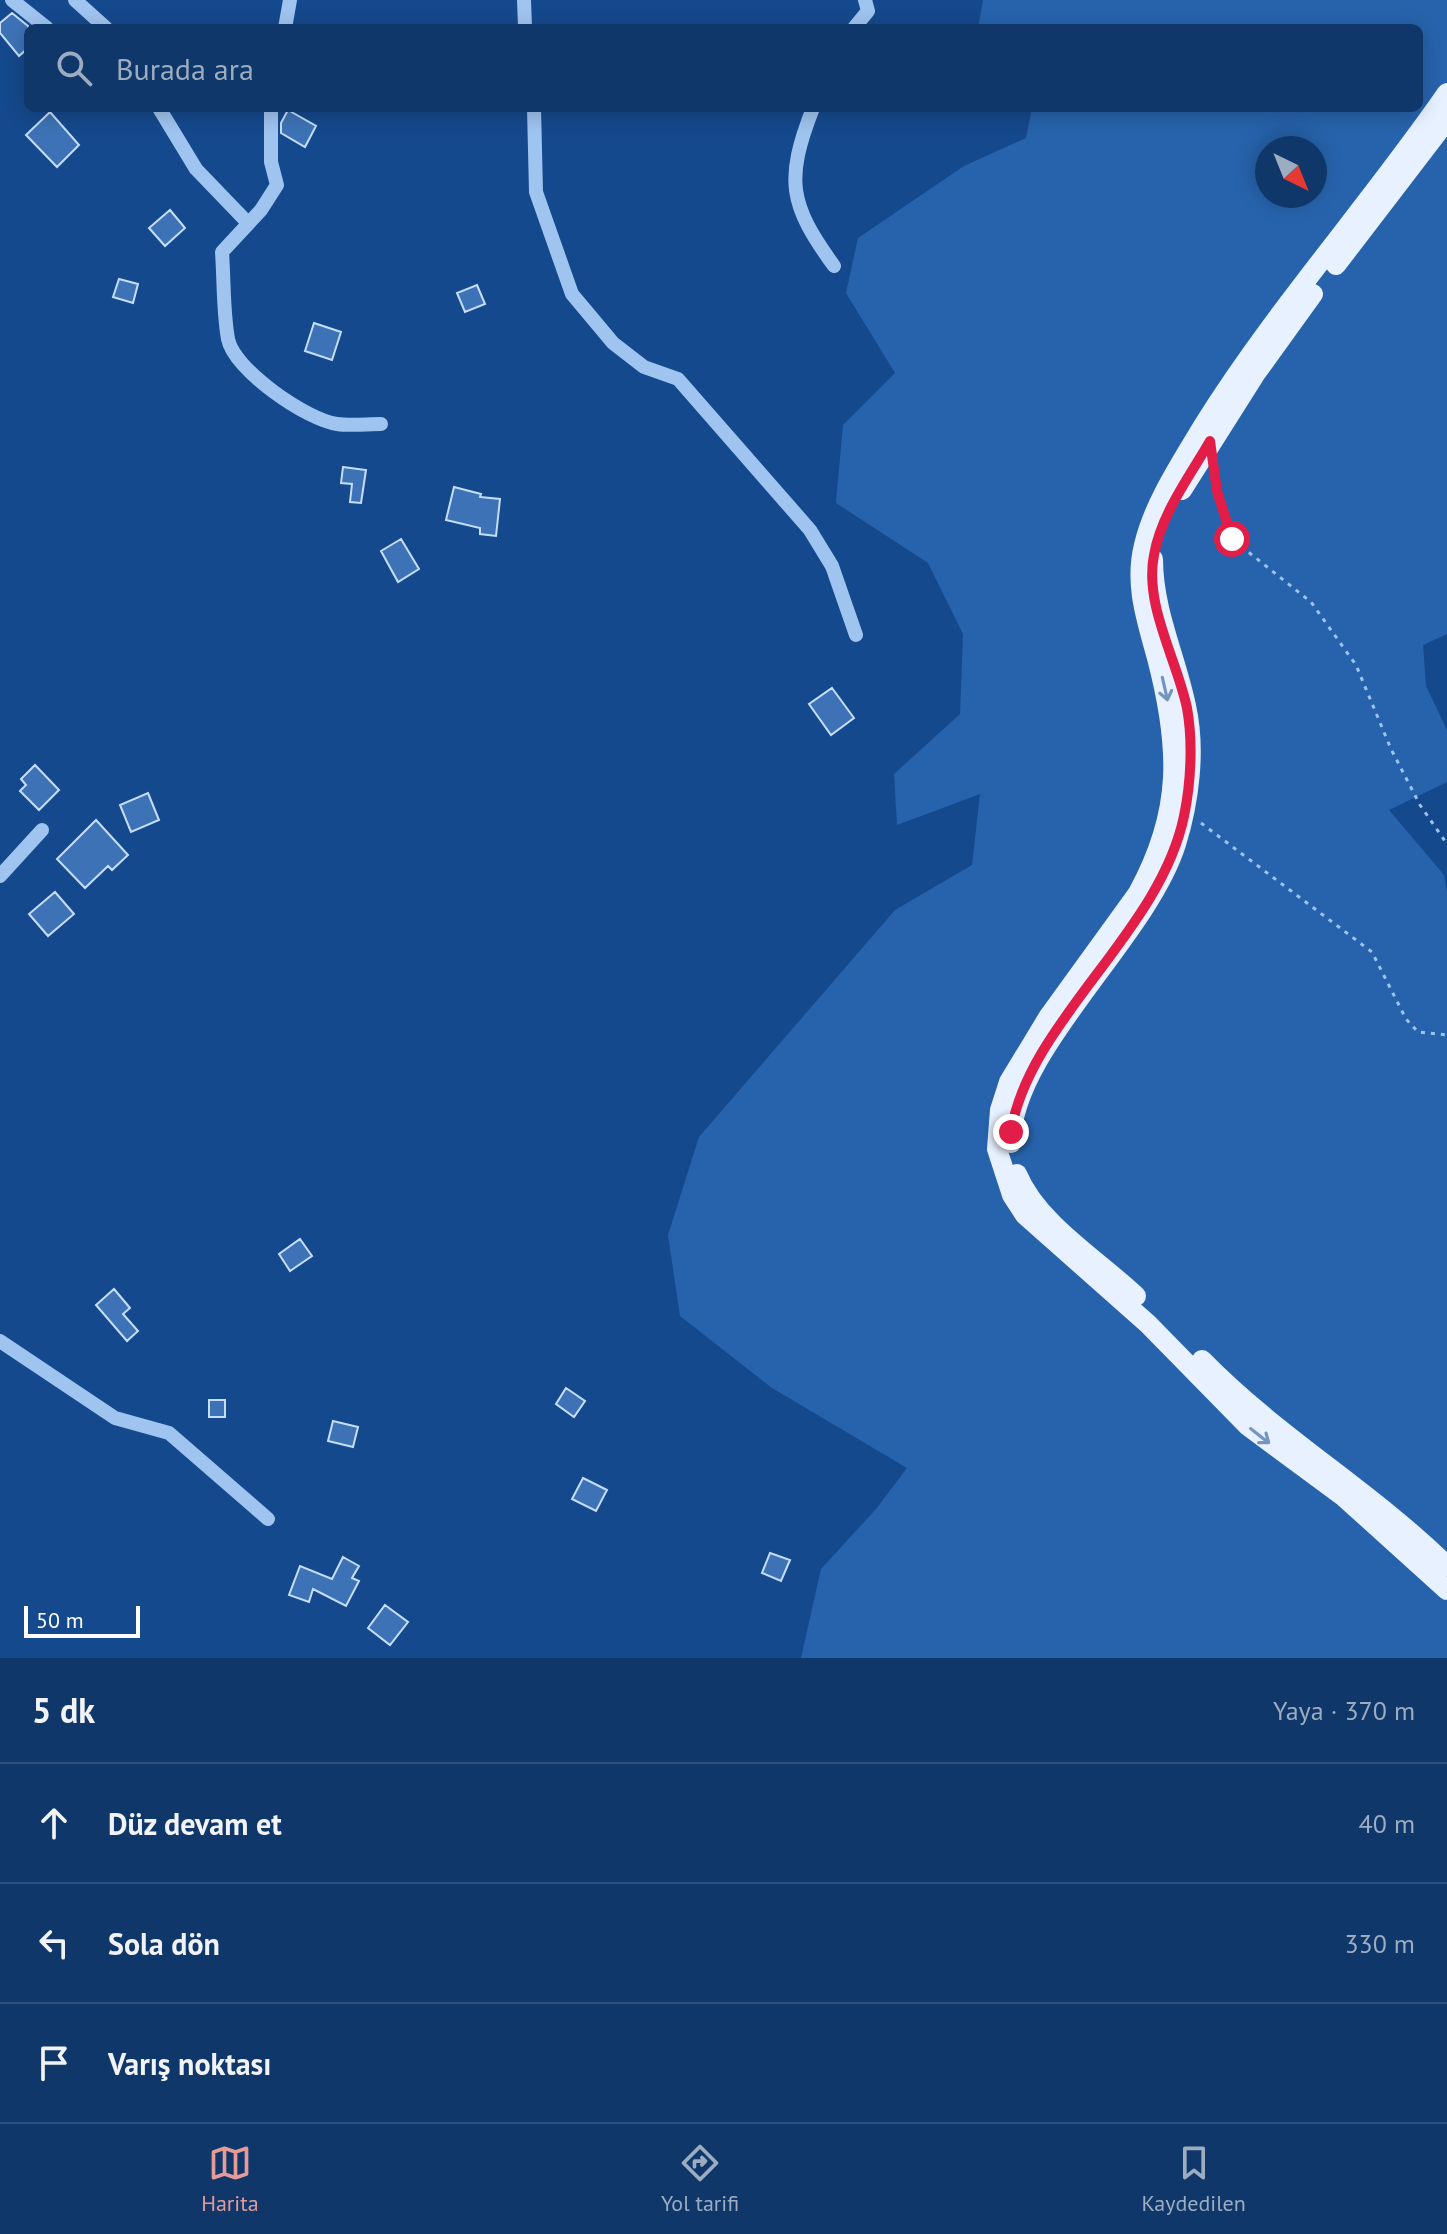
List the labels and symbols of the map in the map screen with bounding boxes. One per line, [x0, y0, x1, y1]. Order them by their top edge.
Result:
north arrow [1255, 136, 1327, 208]
route start [1214, 521, 1250, 557]
one-way arrow [1158, 676, 1173, 702]
route end [993, 1114, 1029, 1150]
one-way arrow [1249, 1427, 1270, 1444]
scale bar [24, 1602, 140, 1638]

